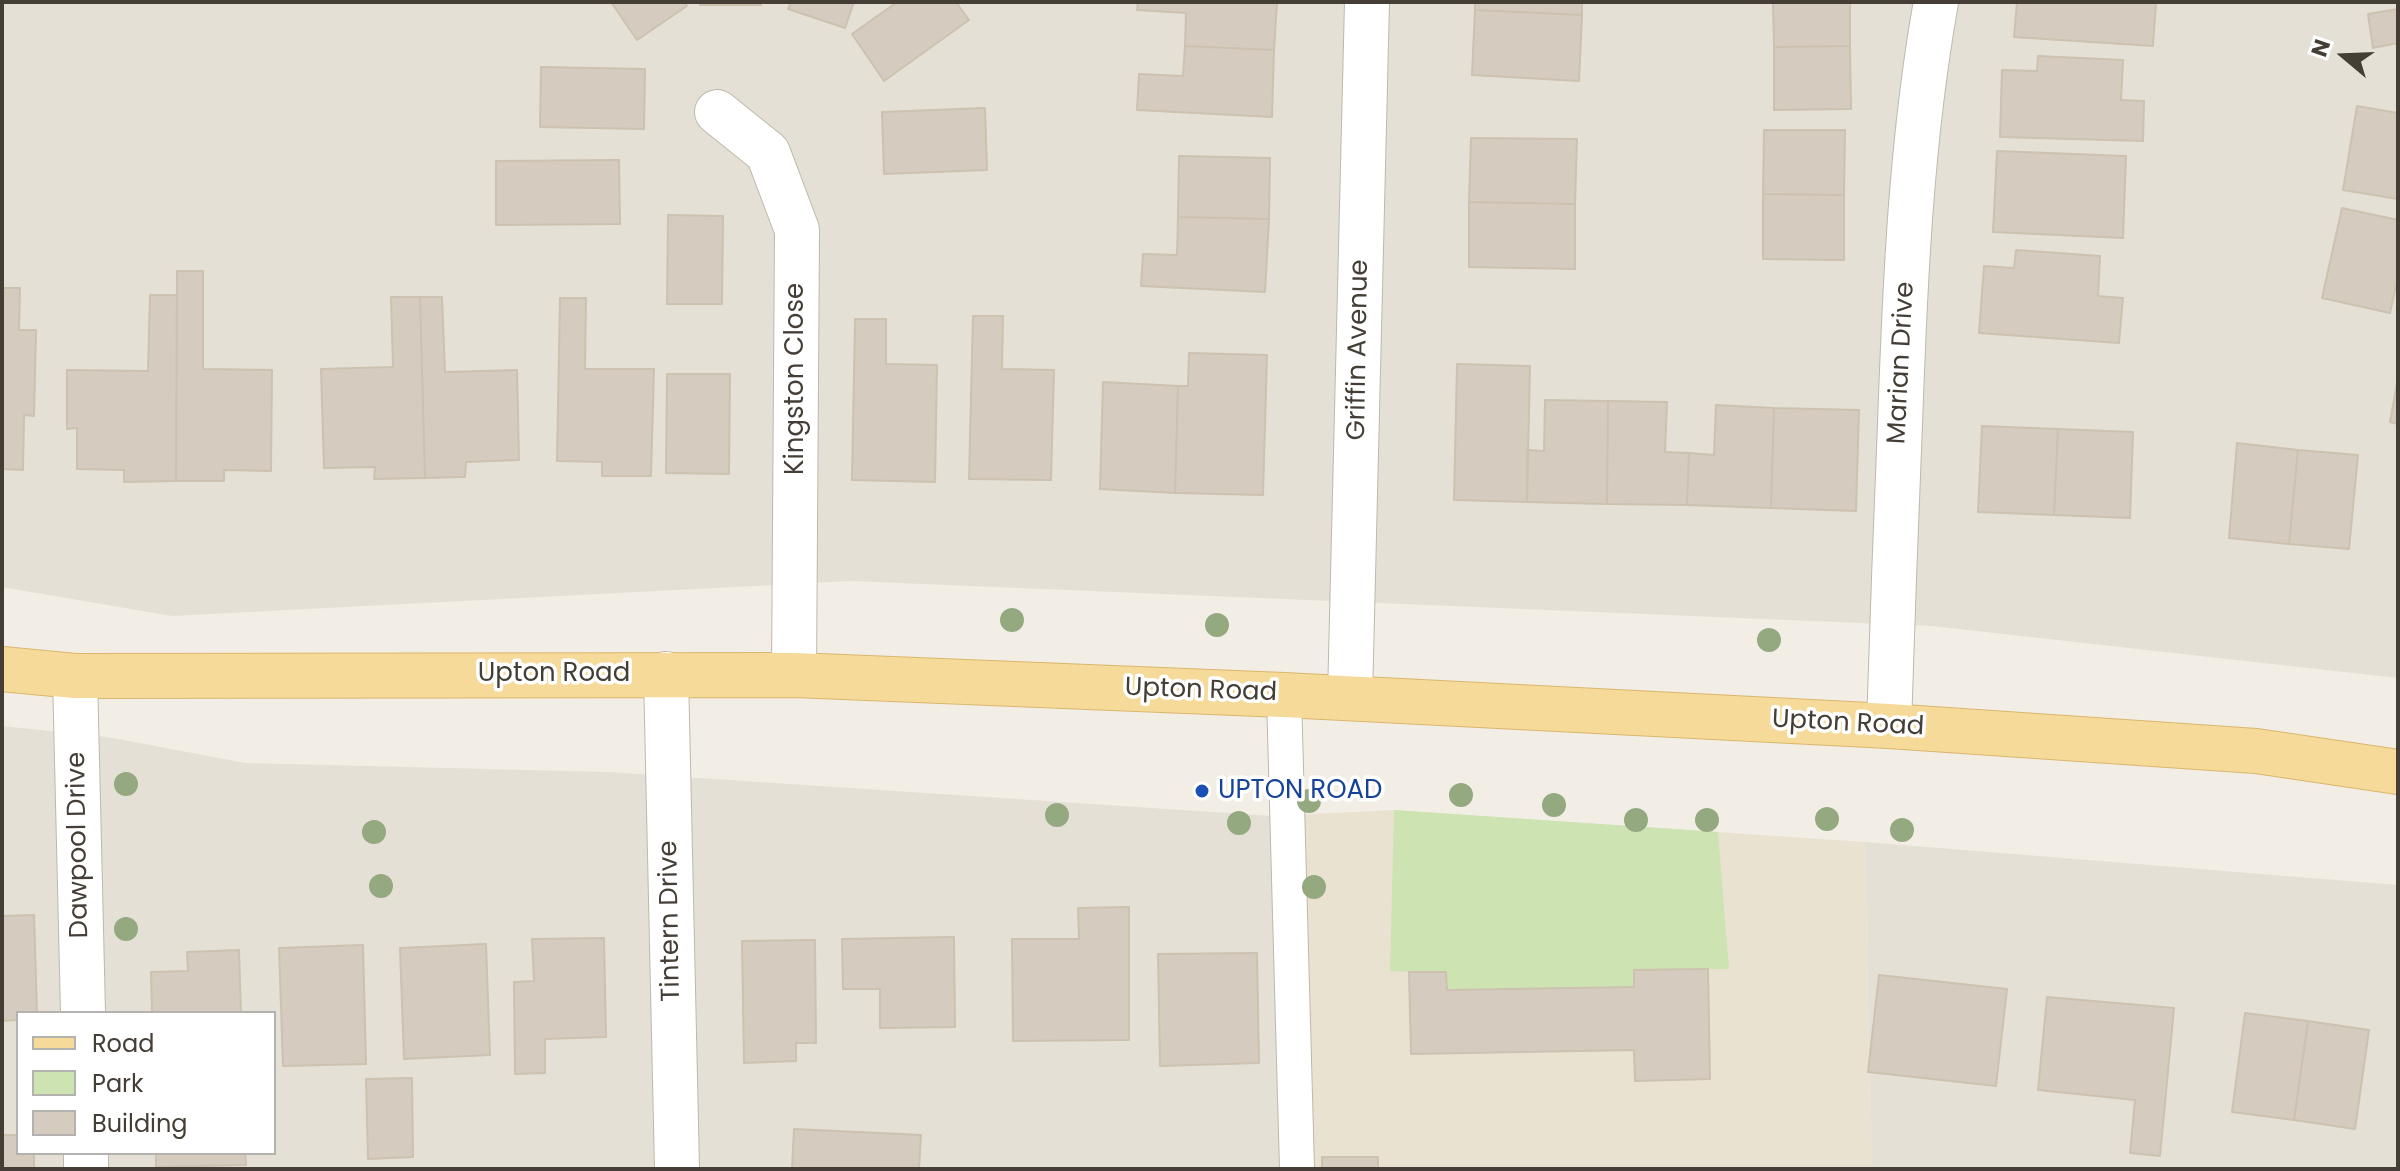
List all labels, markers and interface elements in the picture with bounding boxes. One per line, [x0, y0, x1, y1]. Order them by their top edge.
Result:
north arrow [2304, 16, 2384, 96]
text: N [2303, 35, 2338, 61]
street label: Griffin Avenue [1342, 259, 1376, 441]
street label: Marian Drive [1882, 281, 1922, 445]
street label: Kingston Close [780, 283, 812, 475]
street label: Upton Road [478, 658, 630, 690]
street label: Upton Road [1124, 673, 1278, 709]
street label: Upton Road [1771, 704, 1925, 744]
street label: Dawpool Drive [62, 751, 96, 939]
place label: UPTON ROAD [1218, 775, 1382, 807]
marker: UPTON ROAD [1193, 782, 1211, 800]
street label: Tintern Drive [654, 840, 688, 1002]
legend [16, 1011, 276, 1155]
text: Road [92, 1027, 154, 1060]
text: Park [92, 1067, 143, 1100]
text: Building [92, 1107, 188, 1140]

